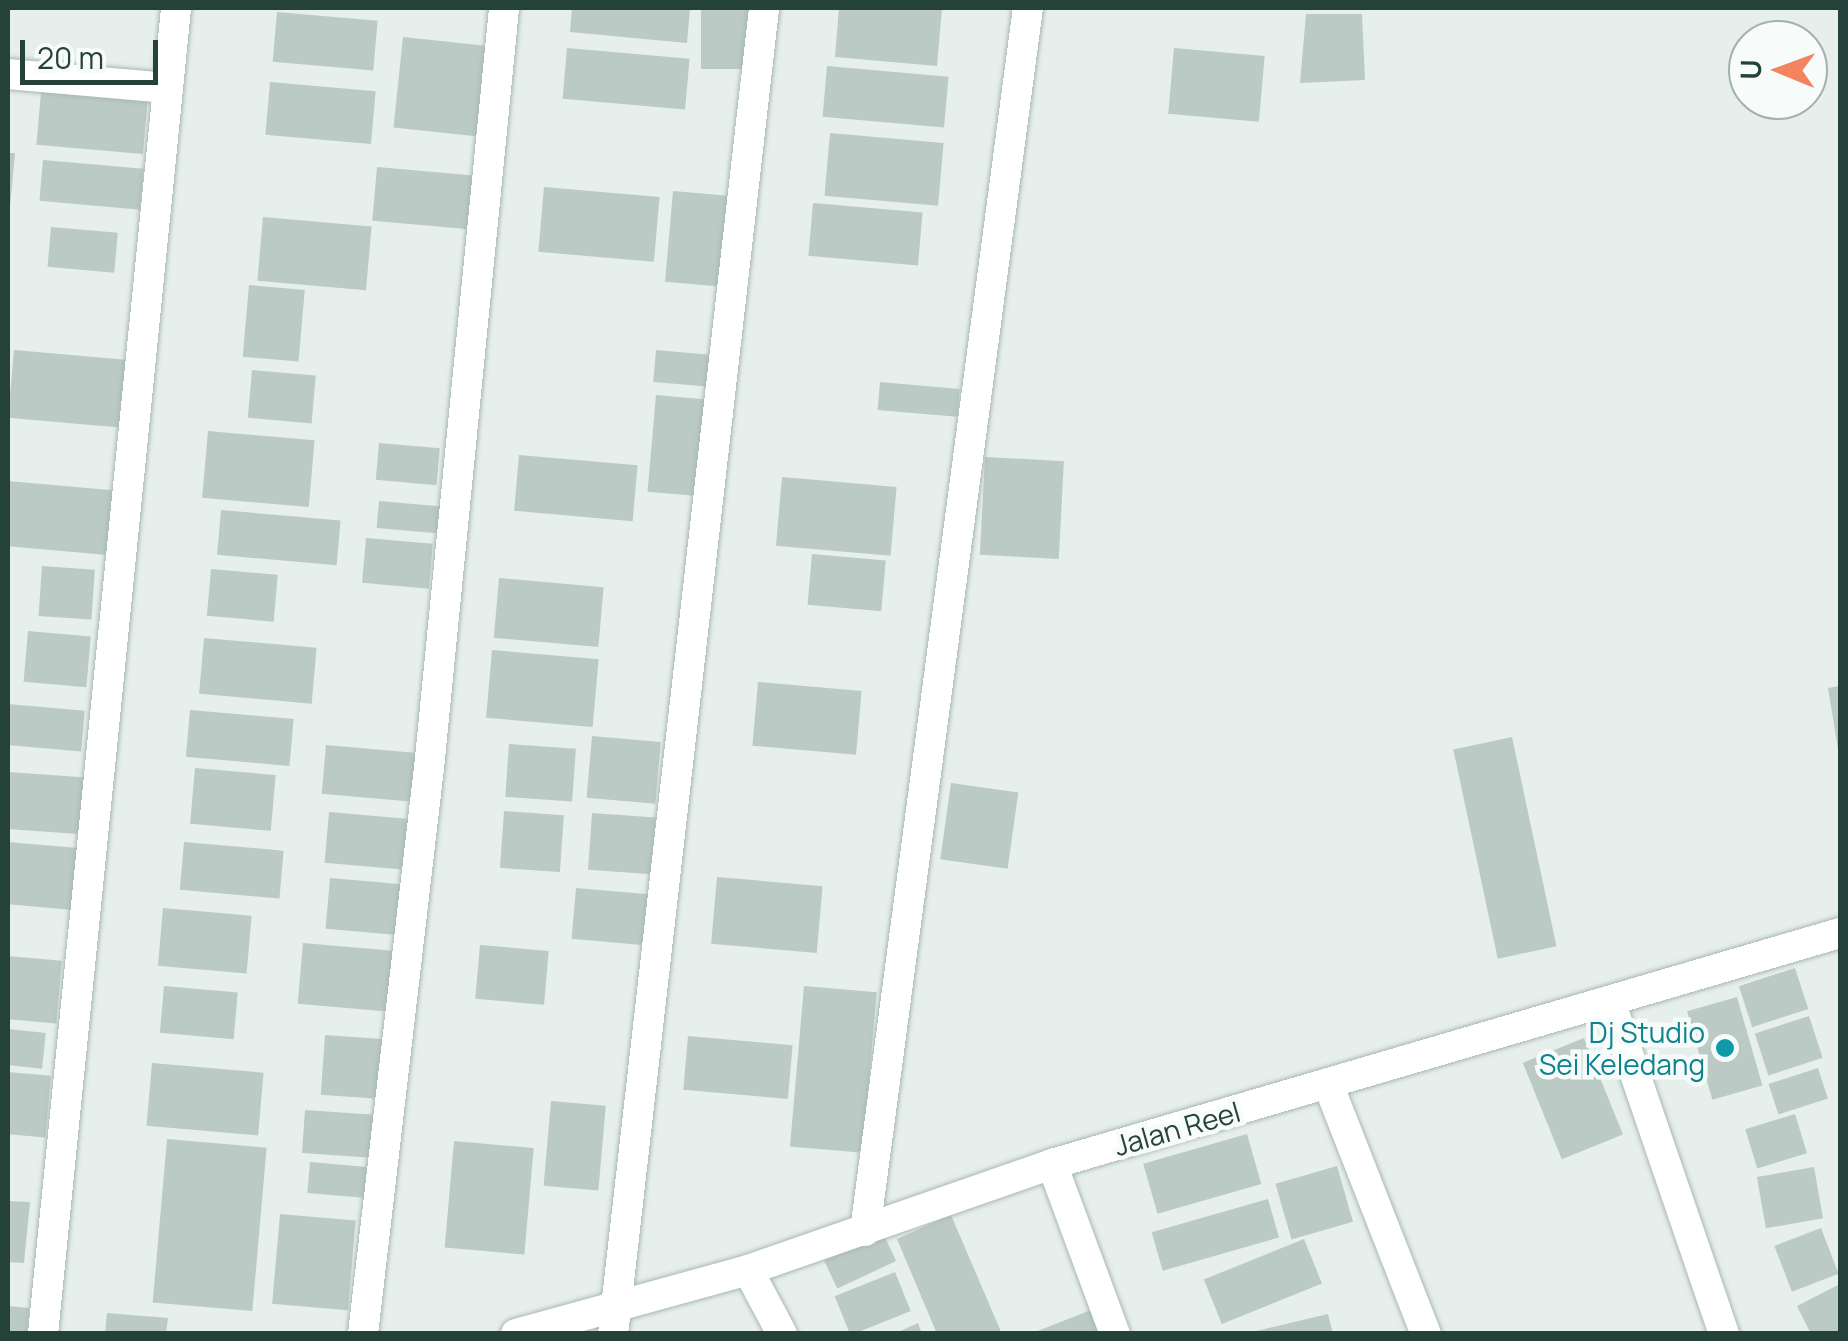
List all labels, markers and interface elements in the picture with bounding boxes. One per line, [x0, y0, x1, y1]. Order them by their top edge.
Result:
scale bar [25, 20, 162, 82]
north arrow [1728, 20, 1828, 120]
text: 20 m [37, 37, 104, 78]
text: U [1731, 59, 1769, 80]
place label: Dj Studio Sei Keledang [1539, 1015, 1705, 1081]
marker: Dj Studio Sei Keledang [1714, 1037, 1736, 1059]
street label: Jalan Reel [1110, 1094, 1244, 1162]

